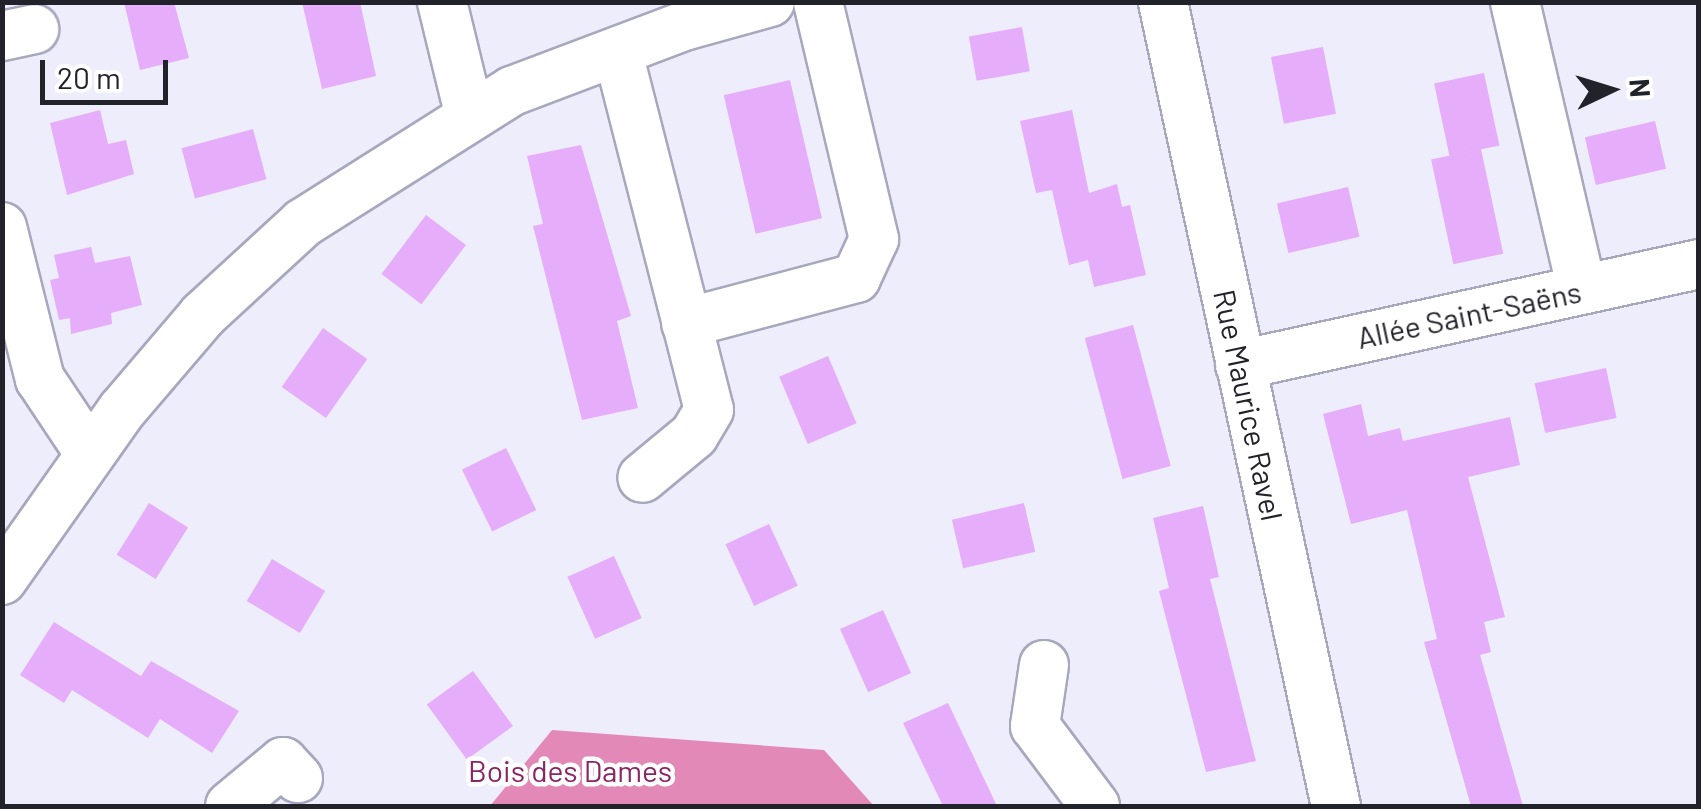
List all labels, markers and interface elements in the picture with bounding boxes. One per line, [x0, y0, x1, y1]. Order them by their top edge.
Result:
scale bar [45, 40, 172, 102]
north arrow [1561, 40, 1661, 140]
text: 20 m [57, 59, 121, 95]
text: N [1623, 77, 1659, 98]
street label: Allée Saint-Saëns [1354, 273, 1584, 355]
street label: Rue Maurice Ravel [1207, 286, 1291, 524]
park label: Bois des Dames [468, 752, 672, 788]

